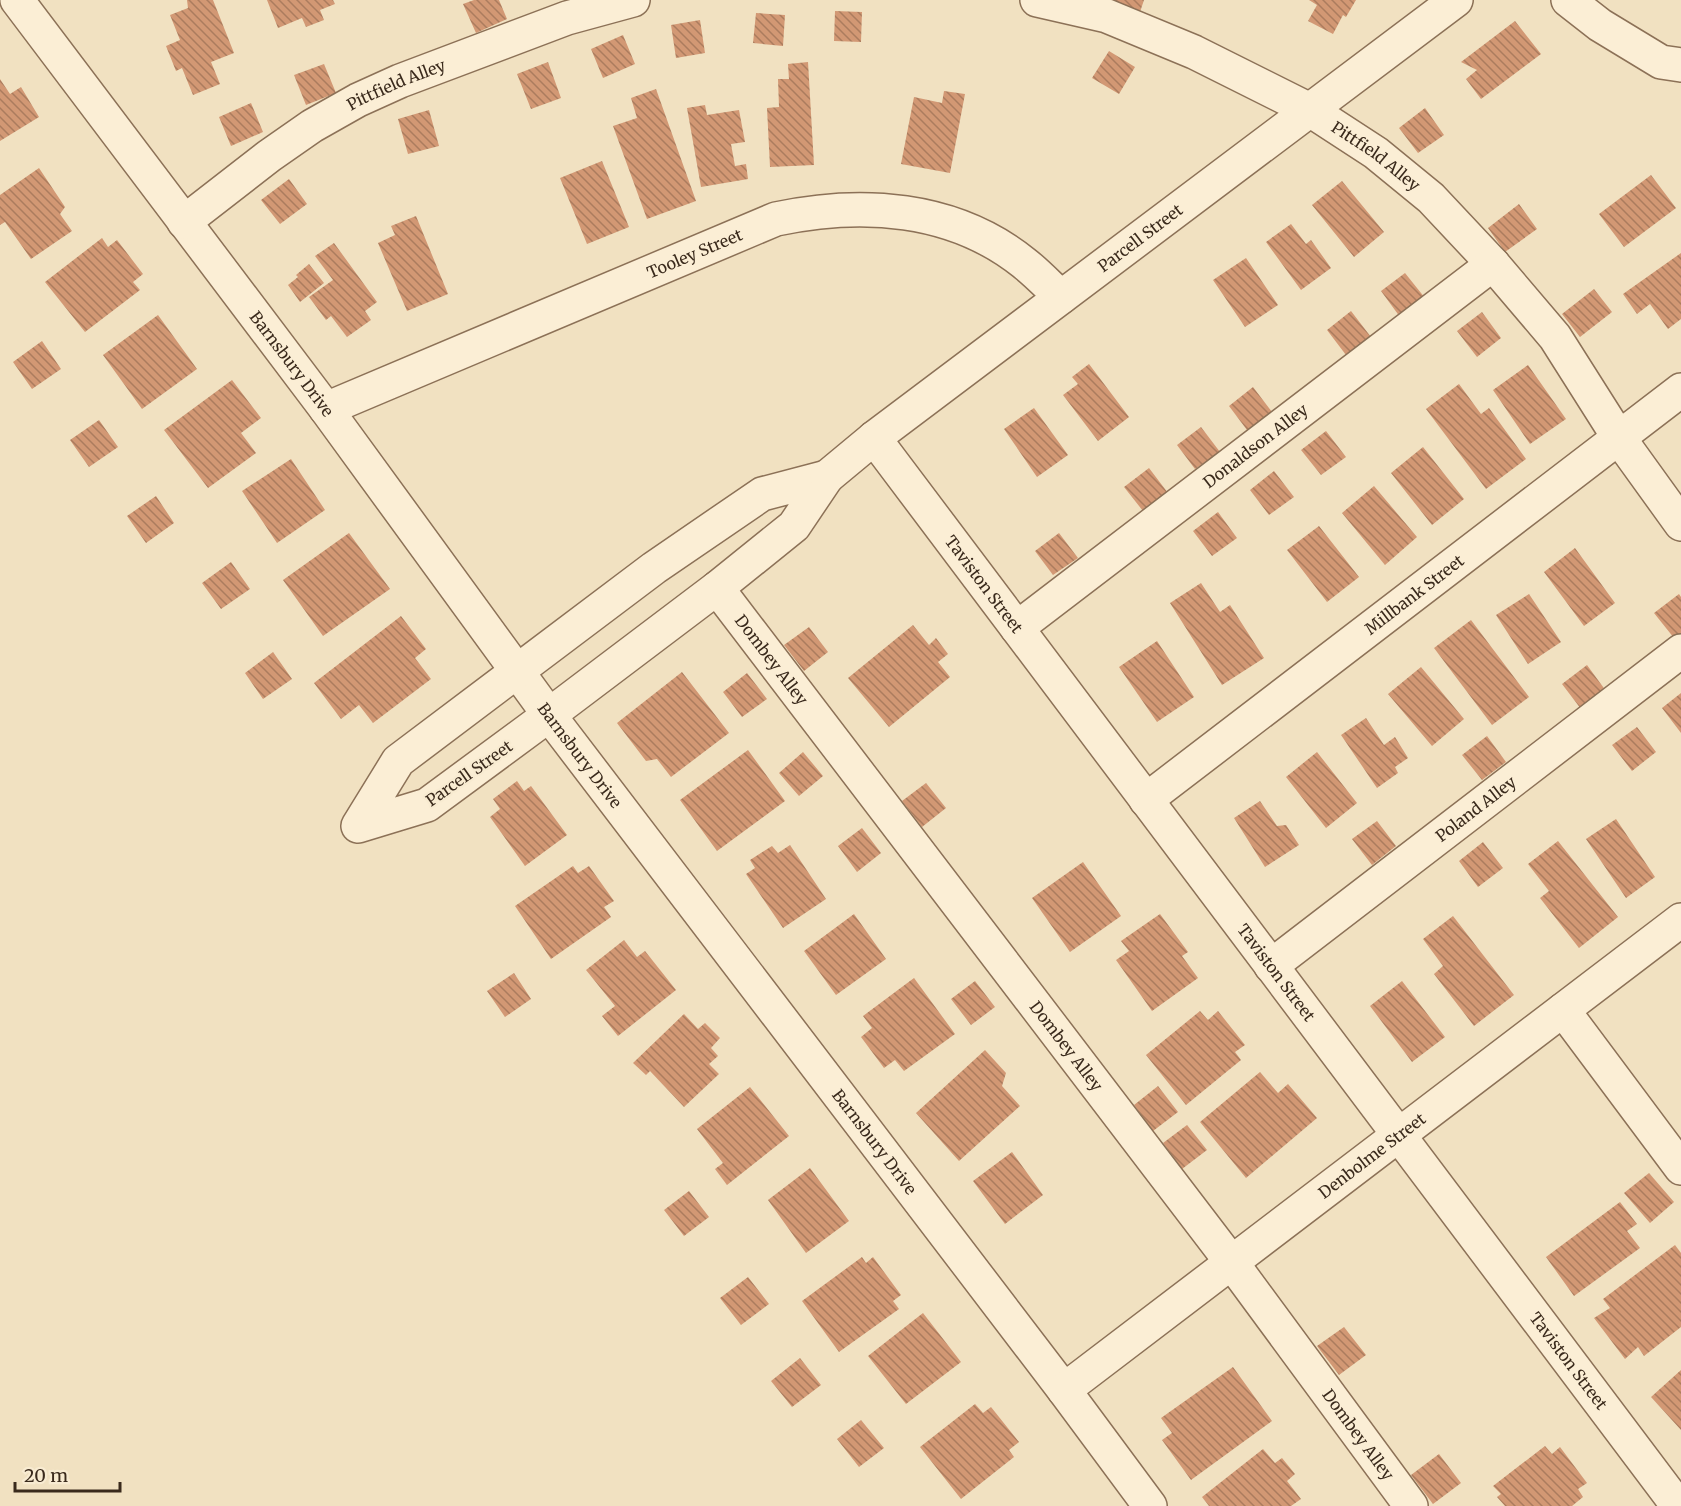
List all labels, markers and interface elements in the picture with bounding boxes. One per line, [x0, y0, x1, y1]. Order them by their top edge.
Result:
street label: Pittfield Alley [343, 55, 449, 114]
street label: Pittfield Alley [1328, 117, 1425, 196]
street label: Parcell Street [1094, 199, 1187, 276]
street label: Tooley Street [644, 224, 746, 282]
street label: Barnsbury Drive [246, 307, 338, 420]
street label: Donaldson Alley [1199, 399, 1312, 492]
street label: Taviston Street [941, 532, 1028, 638]
street label: Millbank Street [1361, 550, 1468, 639]
street label: Dombey Alley [731, 611, 813, 709]
street label: Barnsbury Drive [533, 699, 626, 812]
street label: Parcell Street [422, 735, 517, 810]
street label: Poland Alley [1431, 771, 1520, 846]
street label: Taviston Street [1233, 920, 1320, 1026]
street label: Dombey Alley [1026, 997, 1108, 1095]
street label: Barnsbury Drive [828, 1085, 921, 1198]
street label: Denbolme Street [1314, 1108, 1430, 1203]
street label: Taviston Street [1526, 1308, 1612, 1414]
street label: Dombey Alley [1318, 1385, 1399, 1484]
scale bar [15, 1455, 120, 1493]
text: 20 m [24, 1464, 68, 1487]

